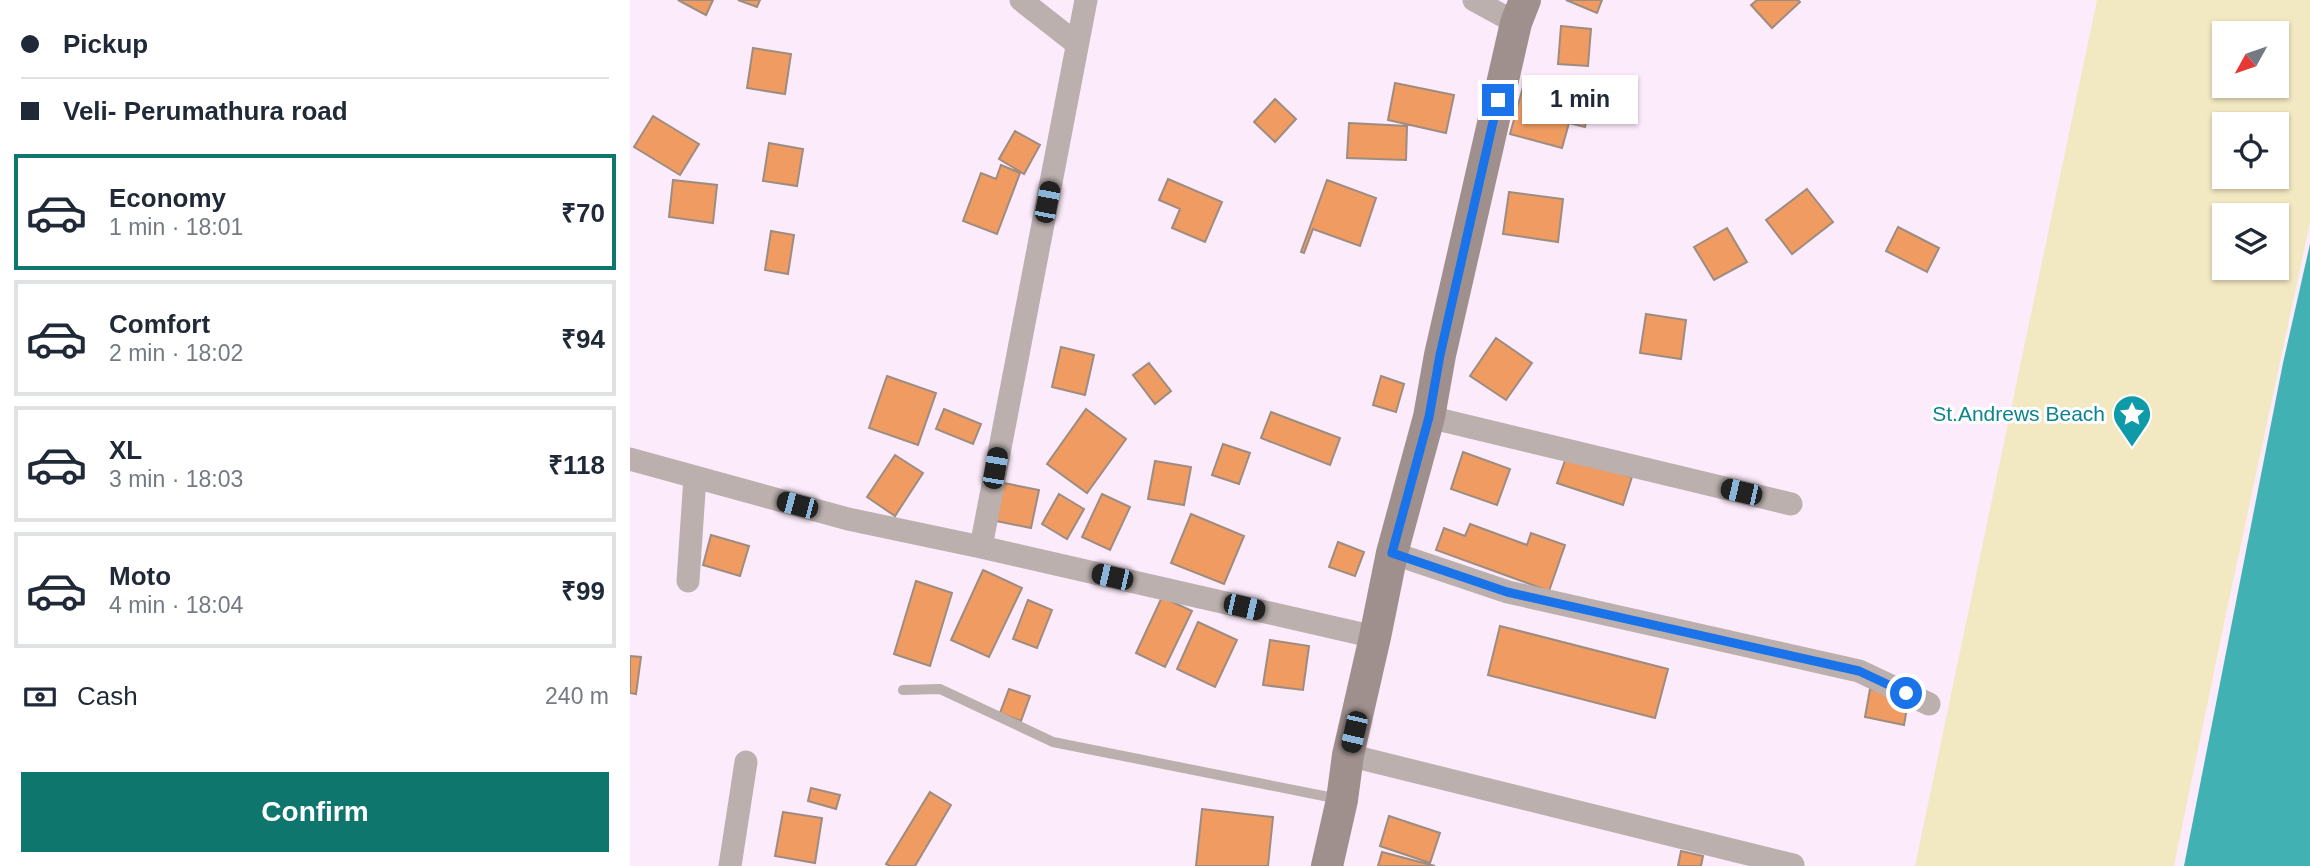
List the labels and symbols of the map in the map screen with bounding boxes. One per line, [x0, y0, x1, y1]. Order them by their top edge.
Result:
north arrow [2212, 21, 2289, 98]
callout: 1 min [1522, 76, 1638, 124]
route end [1482, 84, 1514, 116]
car [1033, 179, 1062, 225]
place icon: St.Andrews Beach [2111, 393, 2153, 448]
place label: St.Andrews Beach [1932, 402, 2105, 425]
car [982, 445, 1009, 491]
car [1719, 477, 1764, 507]
car [774, 489, 821, 521]
car [1090, 562, 1135, 592]
car [1222, 592, 1267, 622]
route start [1890, 677, 1922, 709]
car [1340, 709, 1369, 755]

